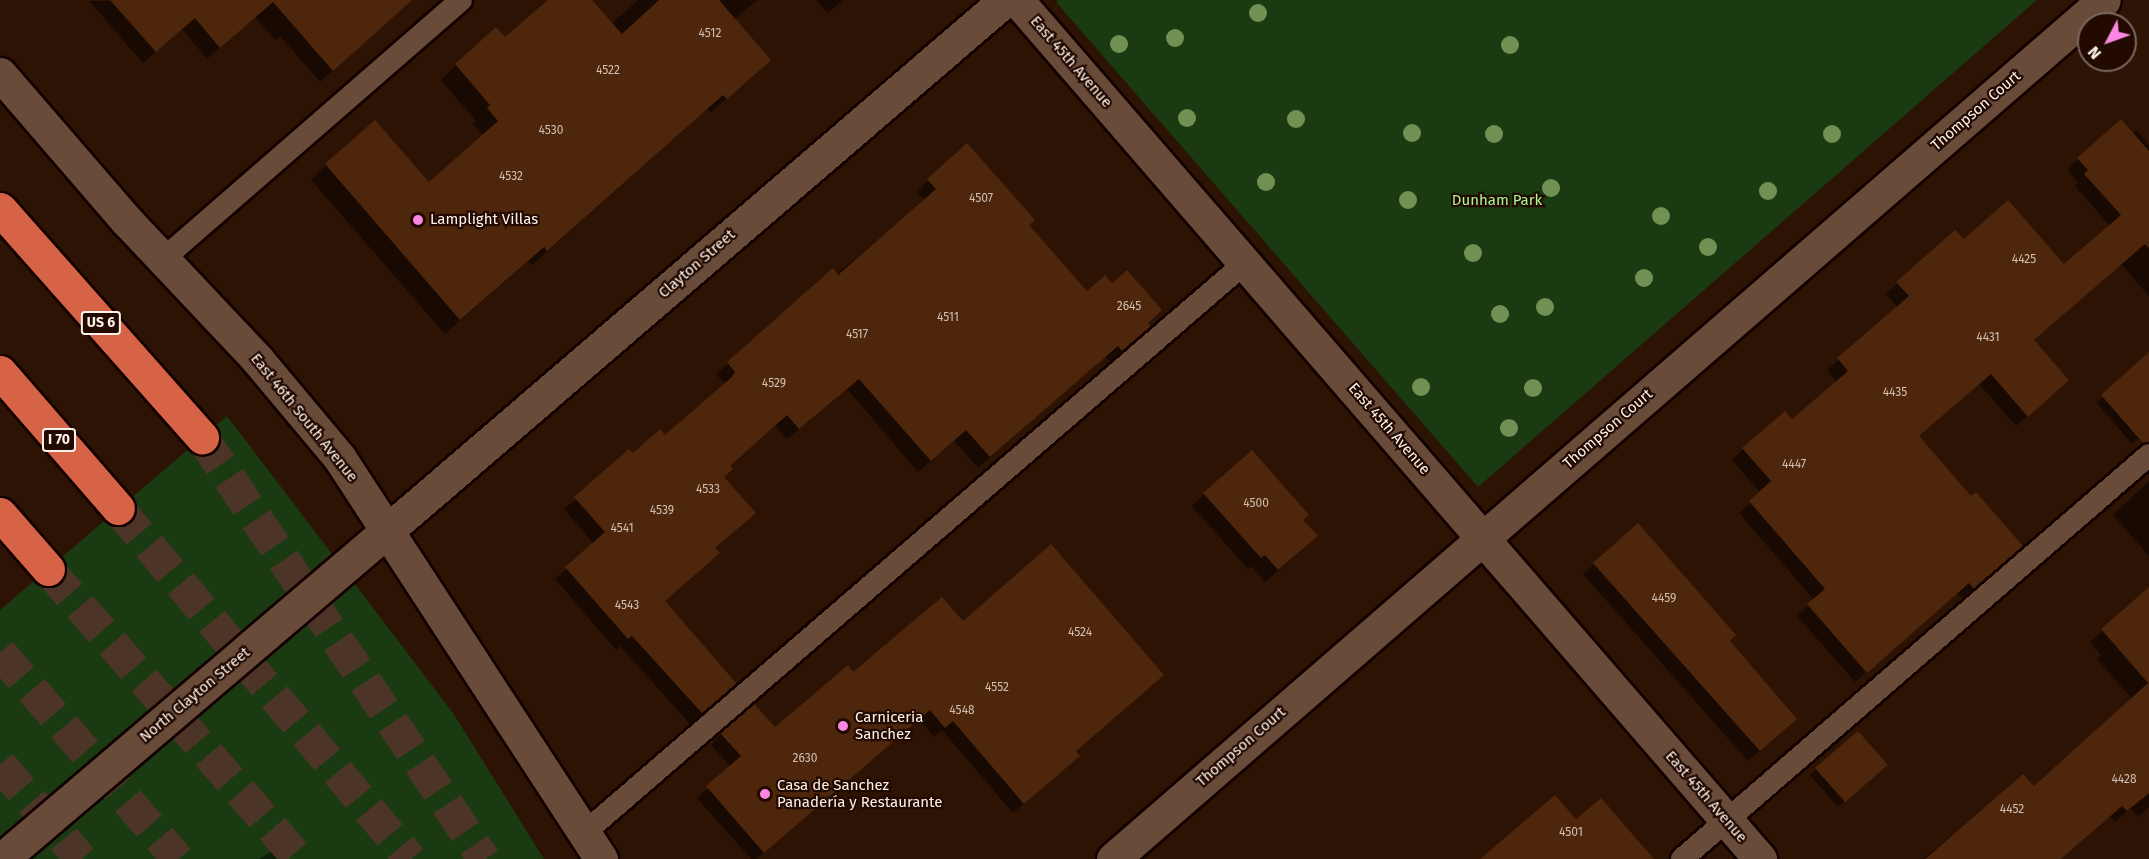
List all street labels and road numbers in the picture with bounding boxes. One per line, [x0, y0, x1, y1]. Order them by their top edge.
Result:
street label: East 45th Avenue [1026, 13, 1116, 111]
street label: Thompson Court [1928, 67, 2024, 155]
street label: Clayton Street [655, 226, 739, 302]
road number: US 6 [80, 312, 122, 334]
street label: East 46th South Avenue [247, 350, 361, 486]
street label: East 45th Avenue [1344, 380, 1434, 478]
street label: Thompson Court [1560, 385, 1656, 473]
road number: I 70 [41, 429, 77, 451]
street label: North Clayton Street [136, 644, 254, 746]
street label: Thompson Court [1193, 703, 1289, 791]
street label: East 45th Avenue [1661, 748, 1751, 846]

